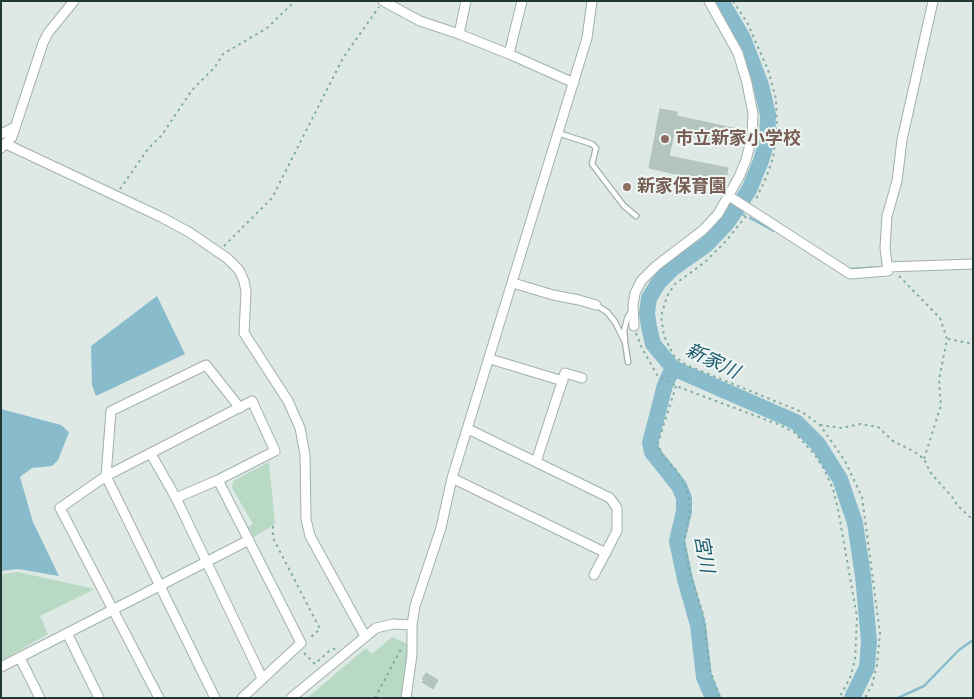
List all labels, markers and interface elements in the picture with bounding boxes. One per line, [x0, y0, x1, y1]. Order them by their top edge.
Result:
place label: 市立新家小学校 [675, 128, 801, 150]
marker: 市立新家小学校 [659, 133, 671, 145]
place label: 新家保育園 [637, 176, 727, 198]
marker: 新家保育園 [621, 181, 633, 193]
water label: 新家川 [681, 339, 743, 385]
water label: 宮川 [688, 533, 718, 575]

